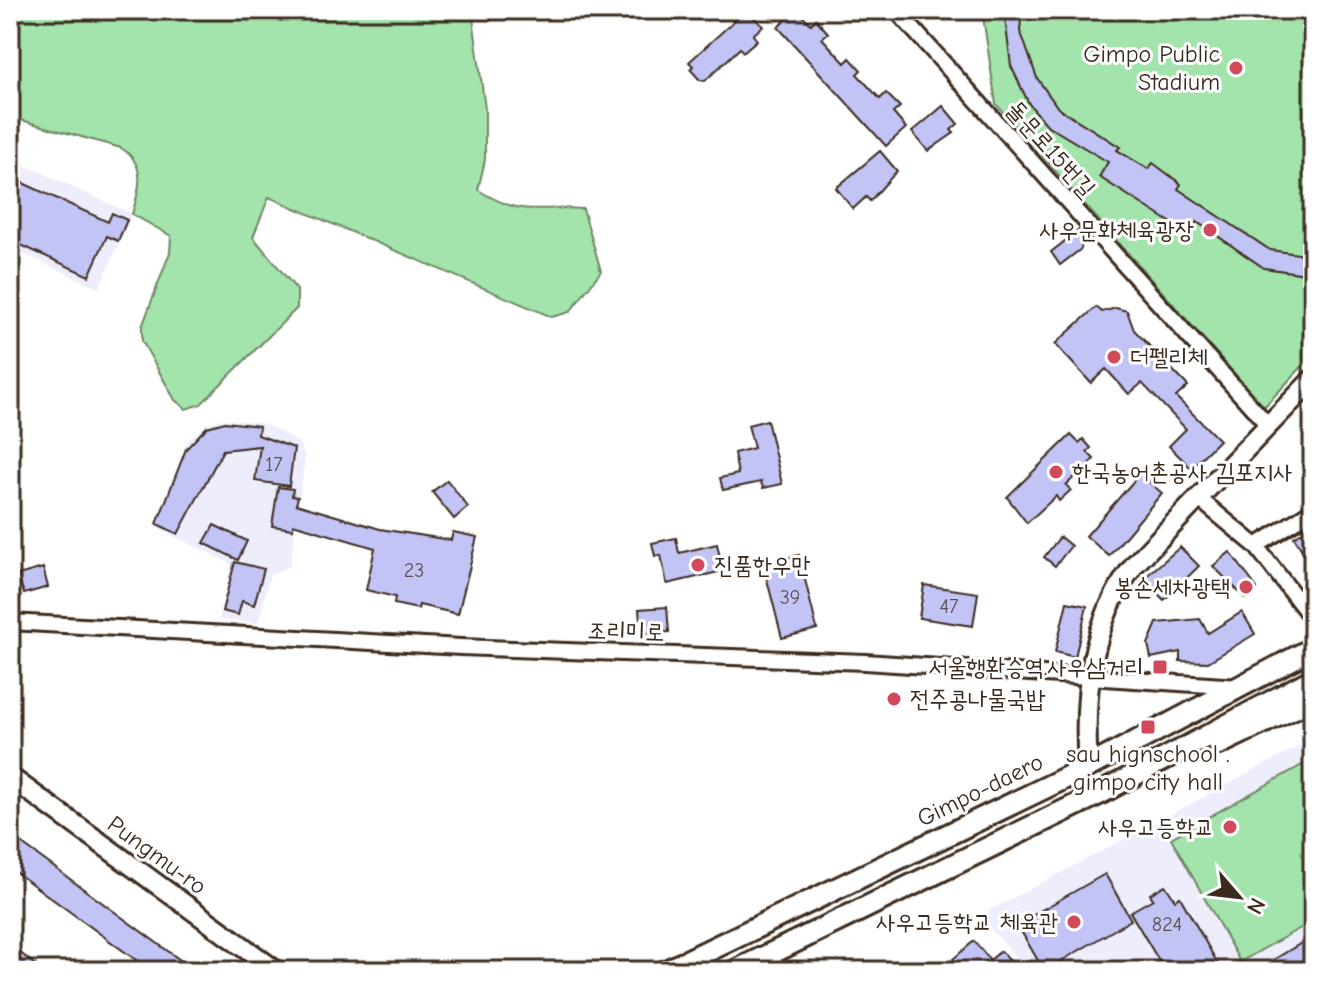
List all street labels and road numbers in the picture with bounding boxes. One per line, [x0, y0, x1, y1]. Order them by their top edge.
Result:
street label: 돌문로15번길 [1001, 95, 1101, 203]
street label: 조리미로 [587, 616, 665, 646]
street label: Gimpo-daero [913, 747, 1047, 833]
street label: Pungmu-ro [102, 810, 212, 900]

